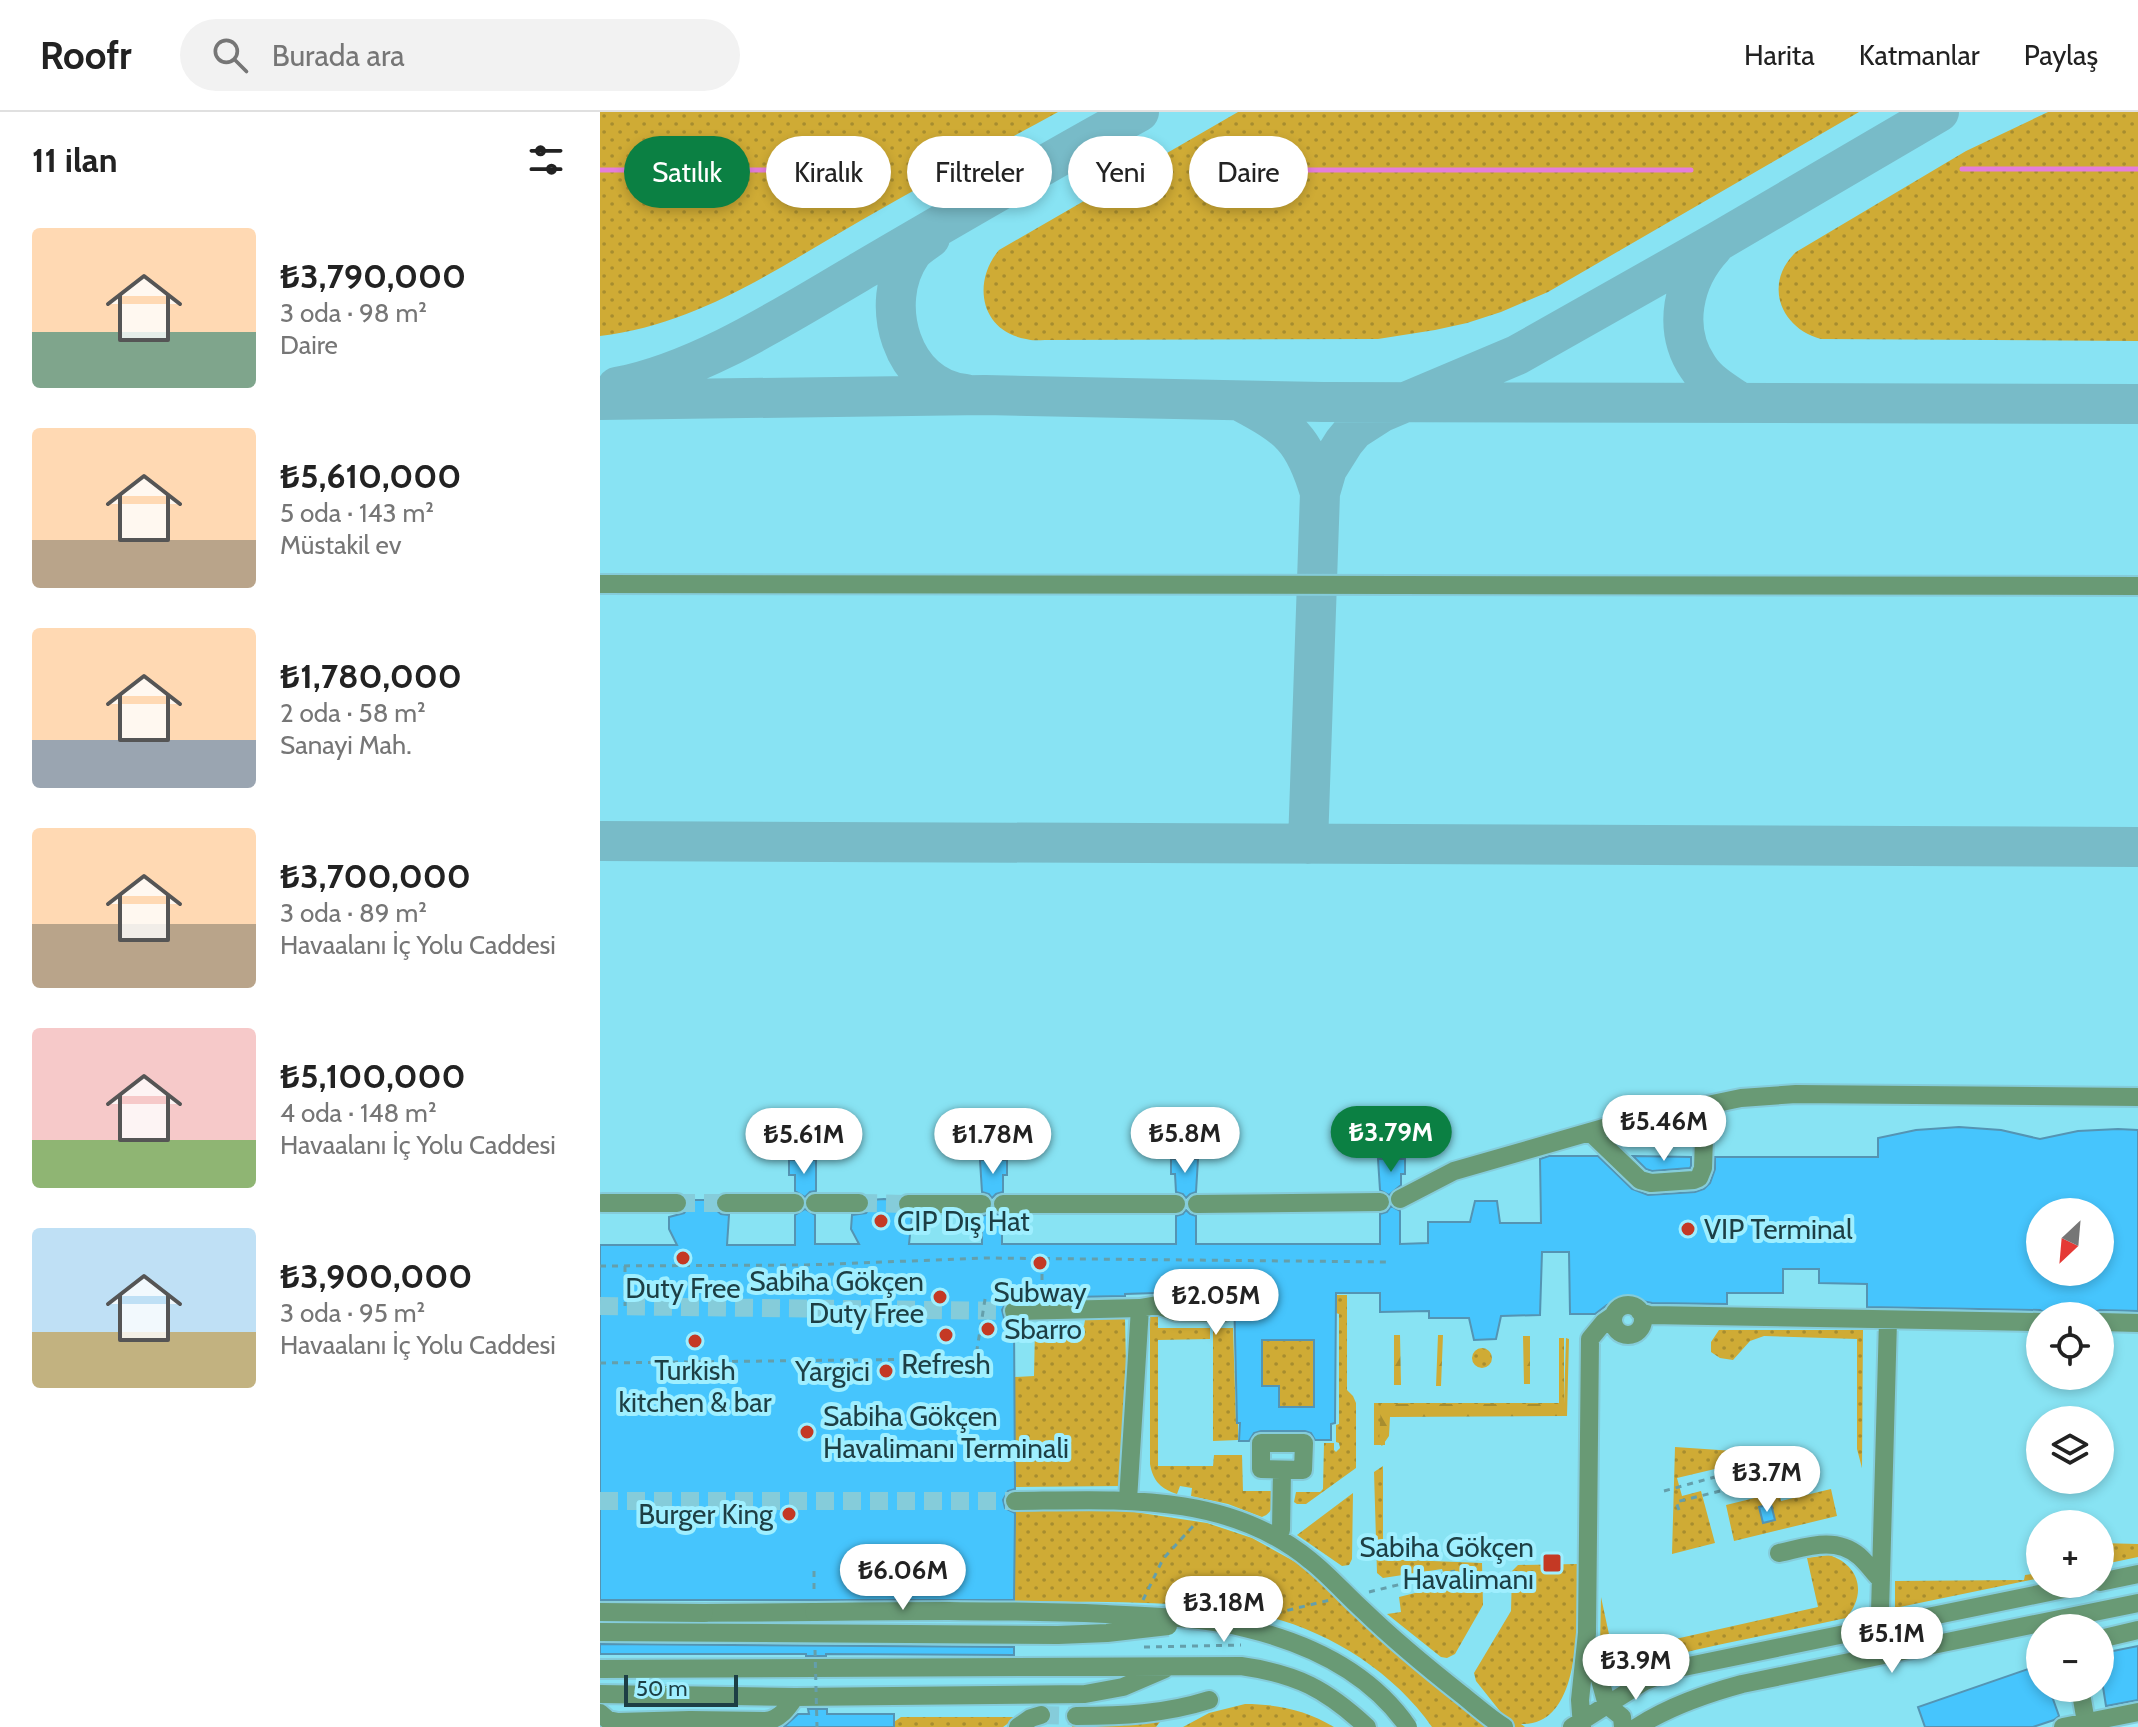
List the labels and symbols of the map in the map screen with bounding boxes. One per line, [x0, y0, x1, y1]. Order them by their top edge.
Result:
pin: ₺5.46M [1599, 1095, 1729, 1163]
pin: ₺3.79M [1326, 1106, 1456, 1174]
pin: ₺5.8M [1129, 1107, 1241, 1175]
pin: ₺5.61M [739, 1108, 869, 1176]
pin: ₺1.78M [928, 1108, 1058, 1176]
north arrow [2026, 1198, 2114, 1286]
place label: CIP Dış Hat [897, 1204, 1030, 1238]
marker: CIP Dış Hat [872, 1212, 890, 1230]
place label: VIP Terminal [1704, 1212, 1853, 1246]
marker: VIP Terminal [1679, 1220, 1697, 1238]
marker: Duty Free [674, 1249, 692, 1267]
marker: Subway [1031, 1254, 1049, 1272]
place label: Sabiha Gökçen Duty Free [749, 1264, 924, 1330]
pin: ₺2.05M [1151, 1269, 1281, 1337]
place label: Duty Free [625, 1271, 741, 1305]
place label: Subway [993, 1275, 1087, 1309]
marker: Sabiha Gökçen Duty Free [931, 1288, 949, 1306]
place label: Sbarro [1004, 1312, 1082, 1346]
marker: Sbarro [979, 1320, 997, 1338]
marker: Refresh [937, 1326, 955, 1344]
marker: Turkish kitchen & bar [686, 1332, 704, 1350]
place label: Refresh [901, 1347, 991, 1381]
place label: Turkish kitchen & bar [618, 1353, 772, 1419]
place label: Yargici [794, 1354, 870, 1388]
marker: Yargici [877, 1362, 895, 1380]
place label: Sabiha Gökçen Havalimanı Terminali [823, 1399, 1069, 1465]
marker: Sabiha Gökçen Havalimanı Terminali [798, 1423, 816, 1441]
pin: ₺3.7M [1711, 1446, 1823, 1514]
place label: Burger King [638, 1497, 774, 1531]
marker: Burger King [780, 1505, 798, 1523]
place label: Sabiha Gökçen Havalimanı [1359, 1530, 1534, 1596]
pin: ₺6.06M [838, 1544, 968, 1612]
marker: Sabiha Gökçen Havalimanı [1541, 1552, 1563, 1574]
pin: ₺3.18M [1159, 1576, 1289, 1644]
pin: ₺5.1M [1836, 1607, 1948, 1675]
pin: ₺3.9M [1580, 1634, 1692, 1702]
scale bar [624, 1671, 738, 1707]

